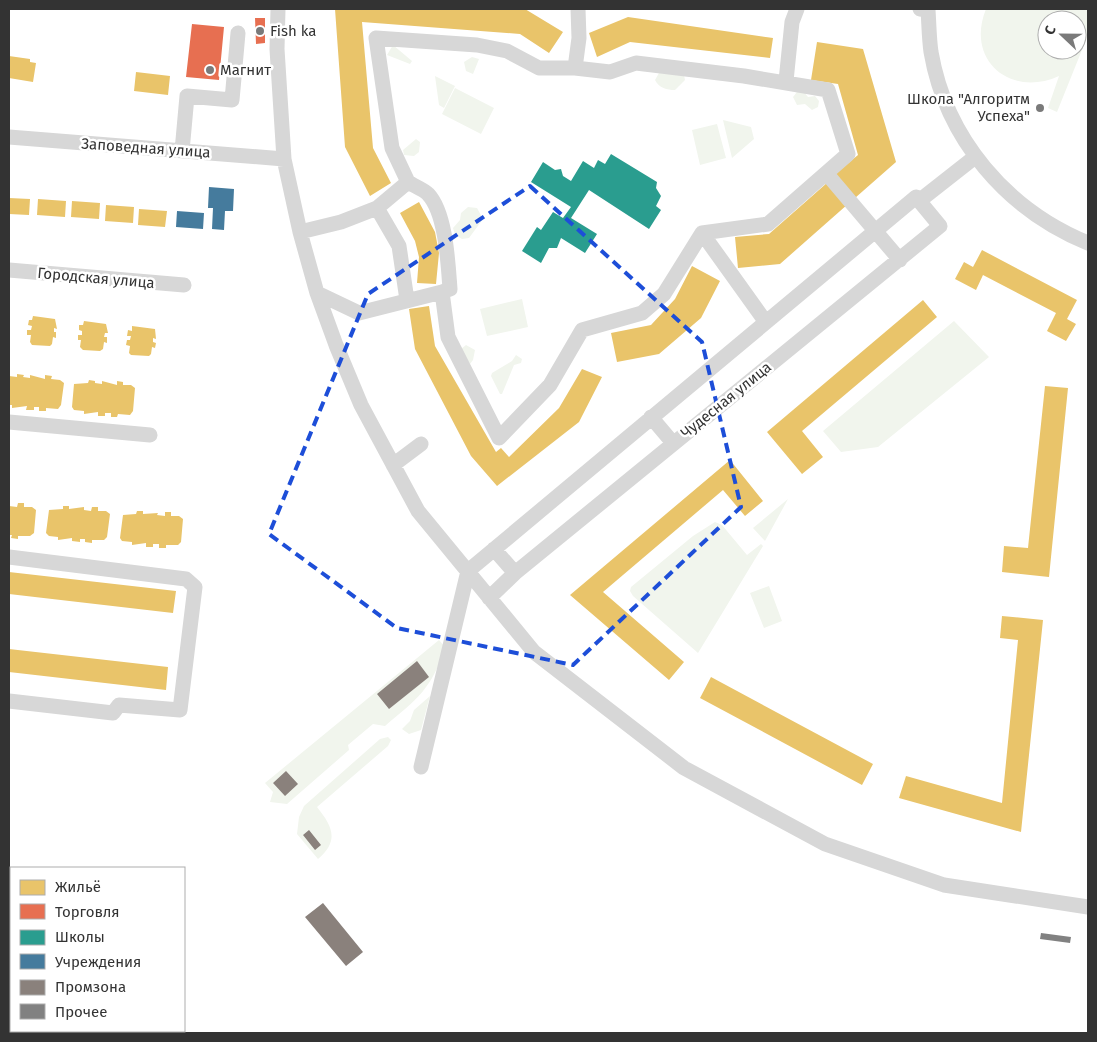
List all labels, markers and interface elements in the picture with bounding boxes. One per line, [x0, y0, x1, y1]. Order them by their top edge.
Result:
north arrow [1037, 10, 1087, 60]
place label: Fish ka [270, 22, 316, 40]
text: С [1041, 23, 1060, 37]
marker: Fish ka [254, 25, 266, 37]
place label: Магнит [220, 61, 271, 79]
marker: Магнит [204, 64, 216, 76]
place label: Школа "Алгоритм Успеха" [907, 90, 1030, 125]
marker: Школа "Алгоритм Успеха" [1034, 102, 1046, 114]
street label: Заповедная улица [81, 135, 211, 161]
street label: Городская улица [37, 264, 155, 292]
street label: Чудесная улица [677, 358, 775, 442]
legend [10, 867, 185, 1032]
text: Жильё [55, 878, 101, 896]
text: Торговля [55, 903, 120, 921]
text: Школы [55, 928, 105, 946]
text: Учреждения [55, 953, 141, 971]
text: Промзона [55, 978, 126, 996]
text: Прочее [55, 1003, 107, 1021]

